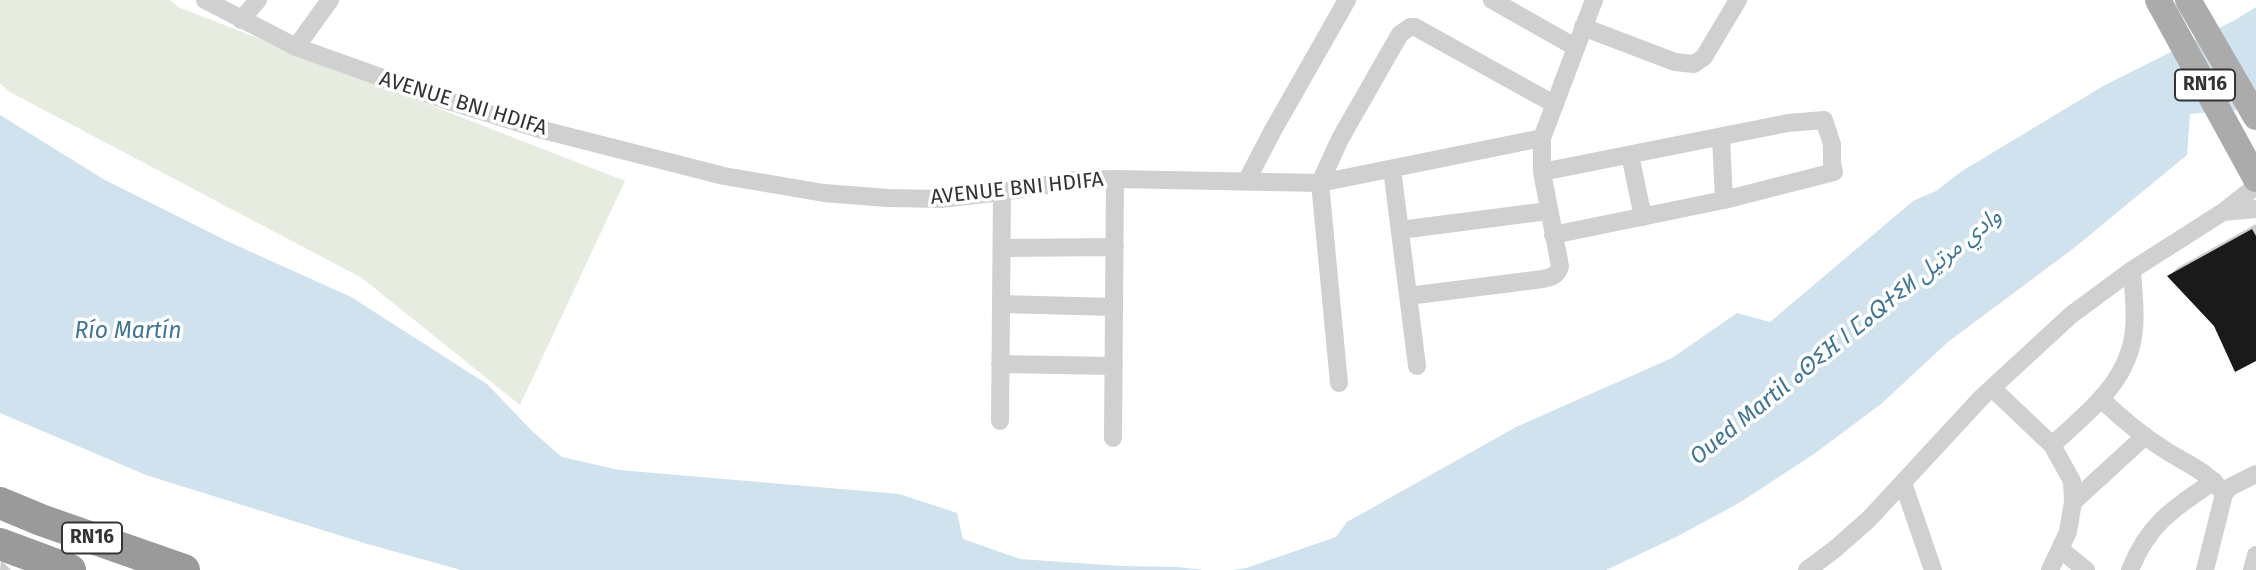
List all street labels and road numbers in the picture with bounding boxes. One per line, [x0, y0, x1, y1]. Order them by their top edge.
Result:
street label: AVENUE BNI HDIFA [376, 67, 550, 141]
road number: RN16 [2175, 69, 2235, 100]
street label: AVENUE BNI HDIFA [929, 167, 1105, 211]
road number: RN16 [62, 523, 122, 554]

